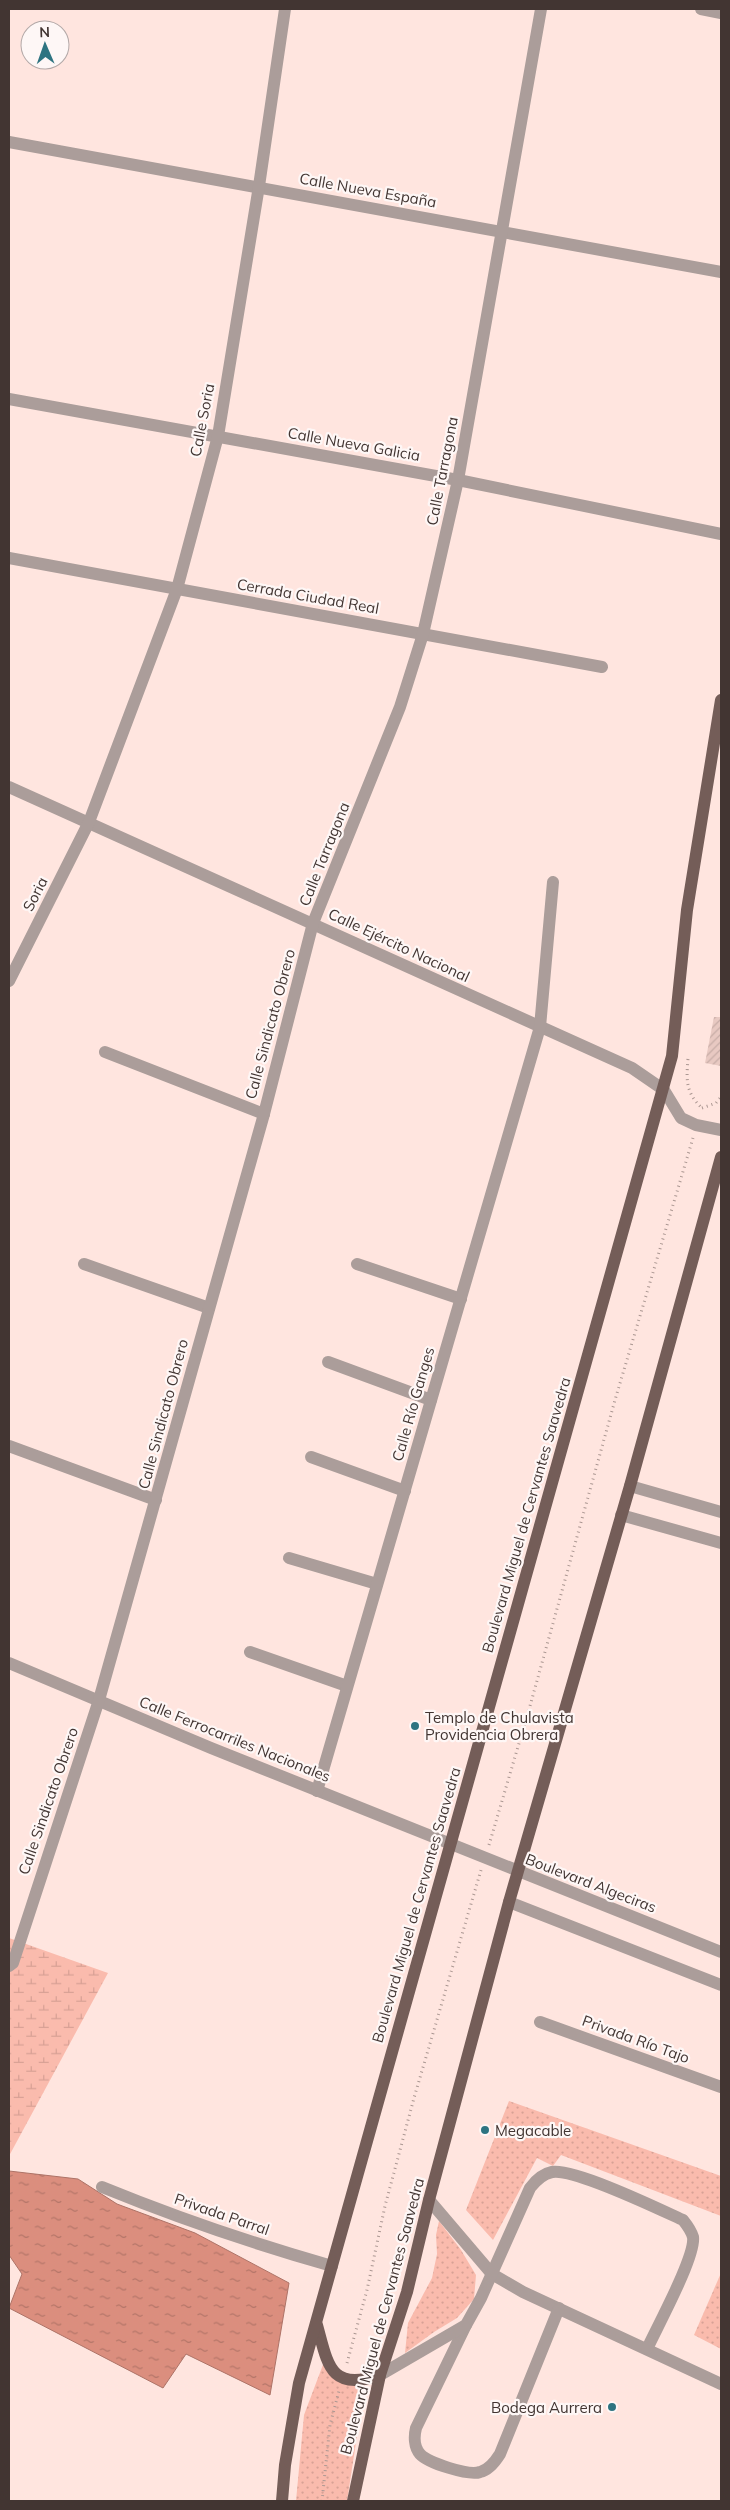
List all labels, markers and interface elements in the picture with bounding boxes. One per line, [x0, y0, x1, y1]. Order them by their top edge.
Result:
north arrow [20, 20, 70, 70]
text: N [39, 23, 50, 41]
street label: Calle Nueva España [298, 169, 438, 211]
street label: Calle Soria [186, 382, 218, 458]
street label: Calle Tarragona [422, 415, 462, 527]
street label: Calle Nueva Galicia [286, 423, 422, 465]
street label: Cerrada Ciudad Real [235, 574, 381, 618]
street label: Calle Tarragona [295, 799, 353, 909]
street label: Soria [18, 874, 52, 914]
street label: Calle Ejército Nacional [325, 904, 473, 986]
street label: Calle Sindicato Obrero [241, 947, 299, 1101]
street label: Calle Sindicato Obrero [134, 1337, 192, 1491]
street label: Calle Río Ganges [388, 1345, 438, 1463]
street label: Boulevard Miguel de Cervantes Saavedra [477, 1375, 575, 1655]
street label: Calle Ferrocarriles Nacionales [137, 1692, 333, 1786]
place label: Templo de Chulavista Providencia Obrera [425, 1708, 574, 1744]
marker: Templo de Chulavista Providencia Obrera [409, 1720, 421, 1732]
street label: Calle Sindicato Obrero [14, 1725, 82, 1877]
street label: Boulevard Miguel de Cervantes Saavedra [367, 1765, 465, 2045]
street label: Boulevard Algeciras [523, 1849, 659, 1917]
street label: Privada Río Tajo [580, 2011, 692, 2067]
place label: Megacable [495, 2121, 571, 2140]
marker: Megacable [479, 2124, 491, 2136]
street label: Boulevard Miguel de Cervantes Saavedra [336, 2176, 428, 2456]
street label: Privada Parral [172, 2189, 272, 2239]
place label: Bodega Aurrera [491, 2398, 602, 2417]
marker: Bodega Aurrera [606, 2401, 618, 2413]

